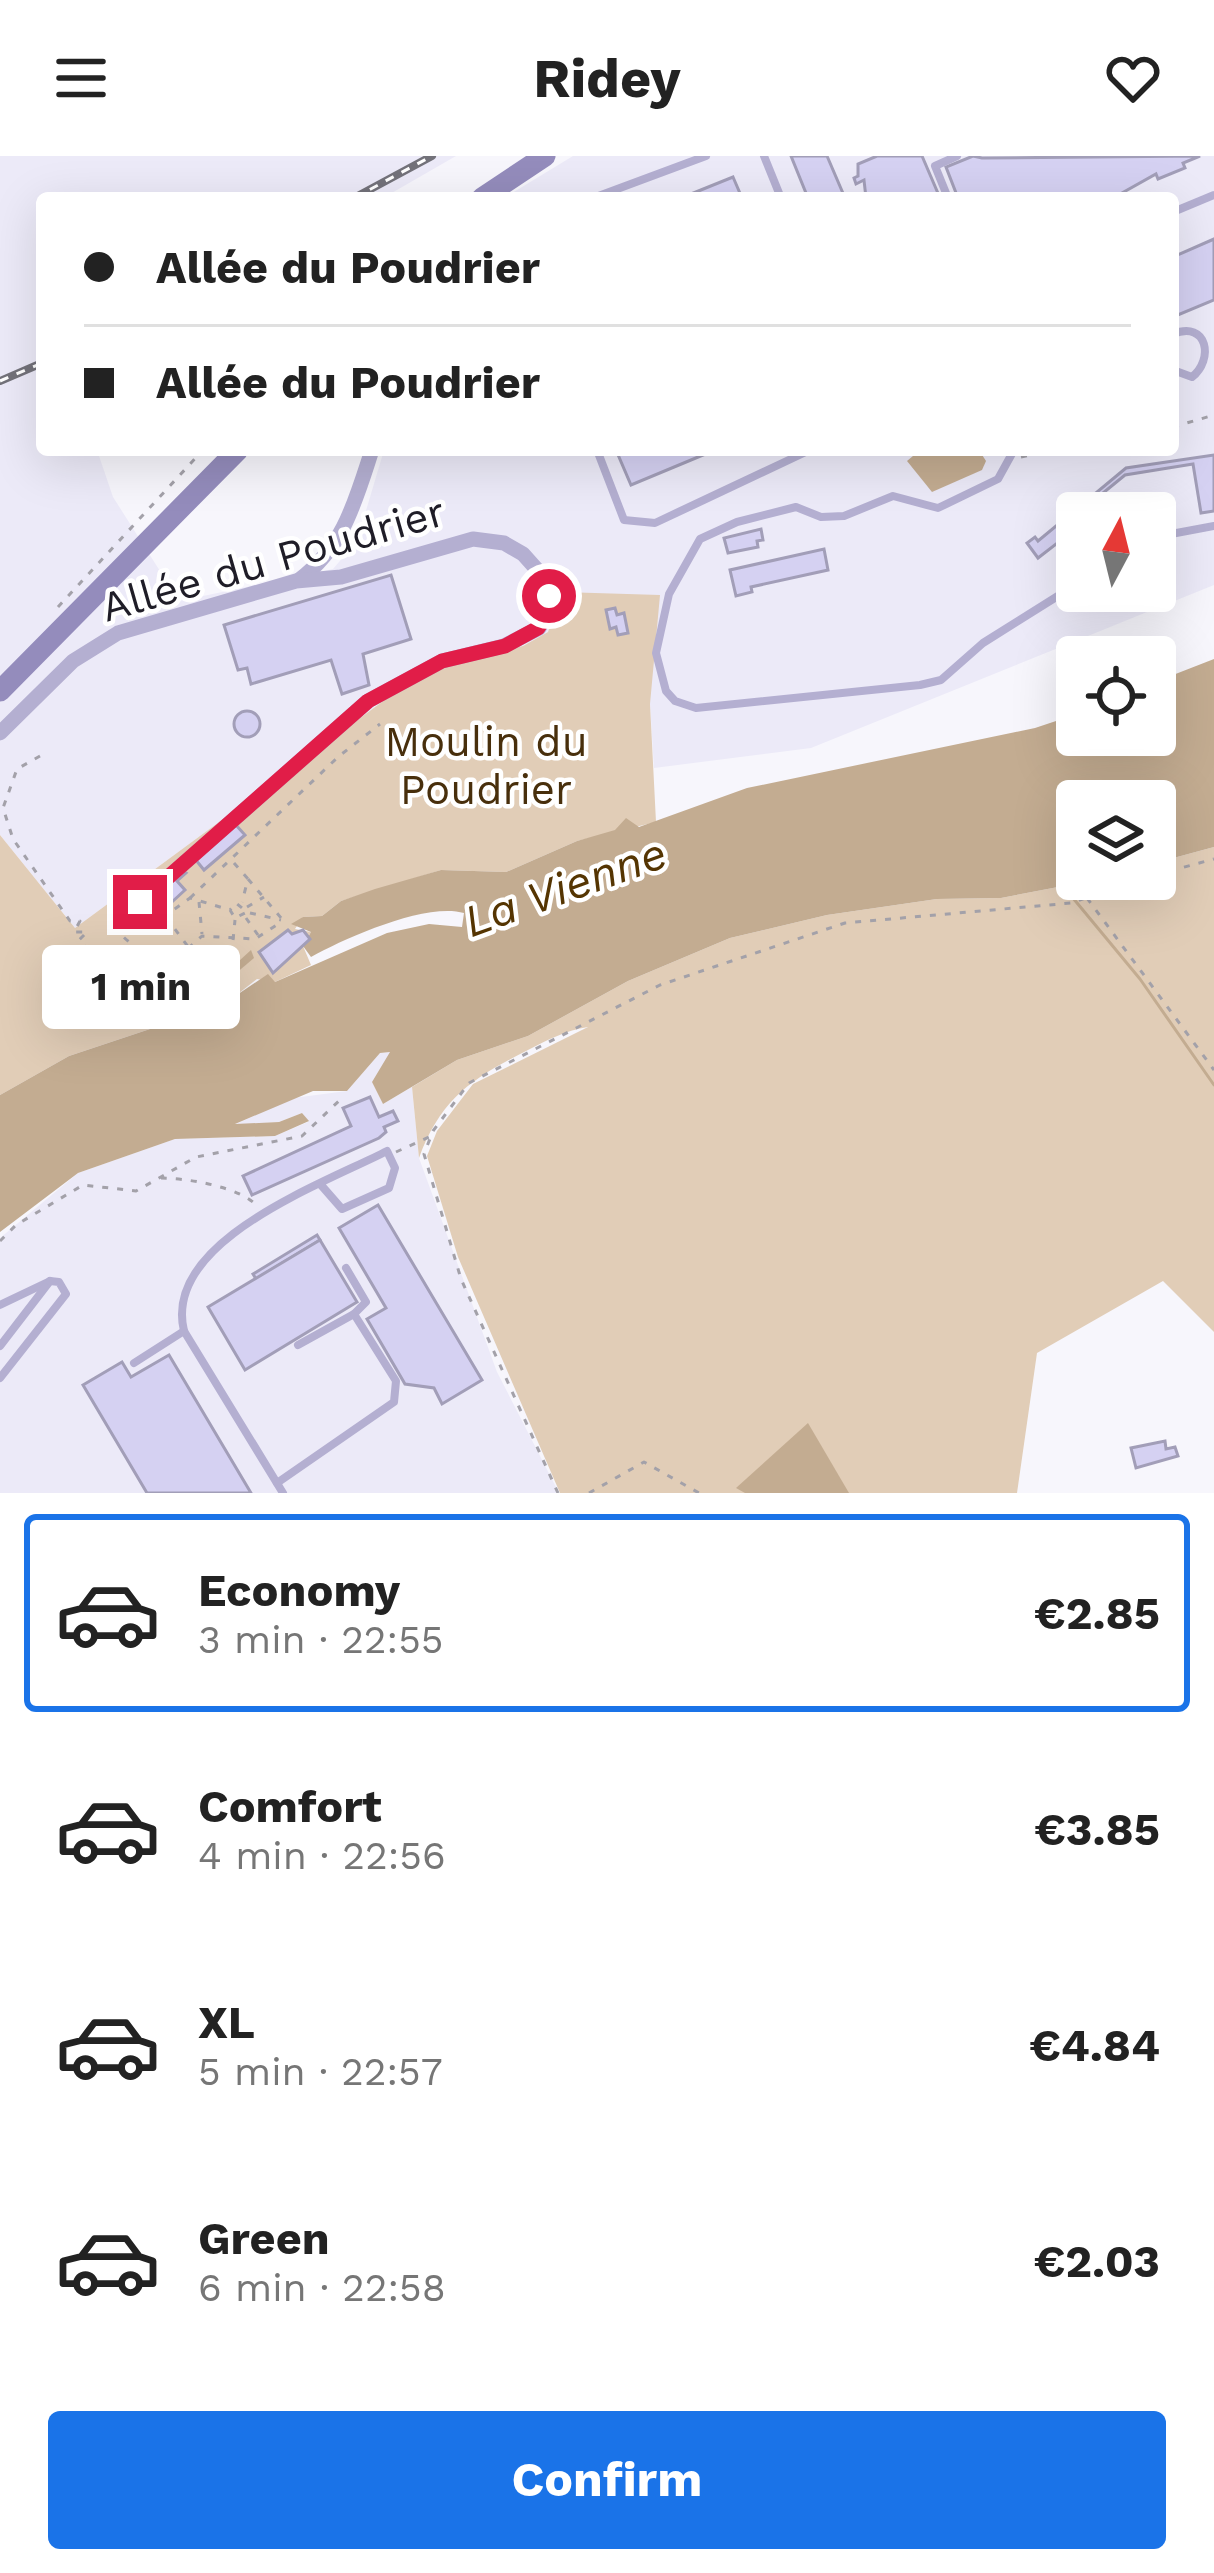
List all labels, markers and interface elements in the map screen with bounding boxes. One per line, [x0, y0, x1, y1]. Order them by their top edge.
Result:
icon: menu [48, 45, 114, 111]
icon: heart [1100, 45, 1166, 111]
text: Ridey [533, 47, 681, 110]
text: Allée du Poudrier [156, 241, 540, 294]
text: Allée du Poudrier [156, 356, 540, 409]
street label: Allée du Poudrier [96, 487, 450, 631]
north arrow [1056, 492, 1176, 612]
map controls [1056, 492, 1176, 900]
route start [522, 569, 576, 623]
button: locate [1056, 636, 1176, 756]
park label: Moulin du Poudrier [384, 717, 588, 814]
button: layers [1056, 780, 1176, 900]
water label: La Vienne [456, 826, 674, 948]
route end [113, 875, 167, 929]
callout: 1 min [41, 944, 239, 1028]
text: 1 min [91, 964, 191, 1009]
icon: car [54, 1559, 162, 1667]
text: Economy [198, 1564, 400, 1617]
text: €2.85 [1034, 1587, 1160, 1640]
text: 3 min · 22:55 [198, 1617, 444, 1662]
icon: car [54, 1775, 162, 1883]
text: Comfort [198, 1780, 382, 1833]
text: €3.85 [1034, 1803, 1160, 1856]
text: 4 min · 22:56 [198, 1833, 446, 1878]
icon: car [54, 1991, 162, 2099]
text: XL [198, 1996, 255, 2049]
text: €4.84 [1029, 2019, 1160, 2072]
text: 5 min · 22:57 [198, 2049, 443, 2094]
icon: car [54, 2207, 162, 2315]
text: Green [198, 2212, 330, 2265]
text: €2.03 [1034, 2235, 1160, 2288]
text: 6 min · 22:58 [198, 2265, 446, 2310]
button: Confirm [48, 2411, 1166, 2549]

